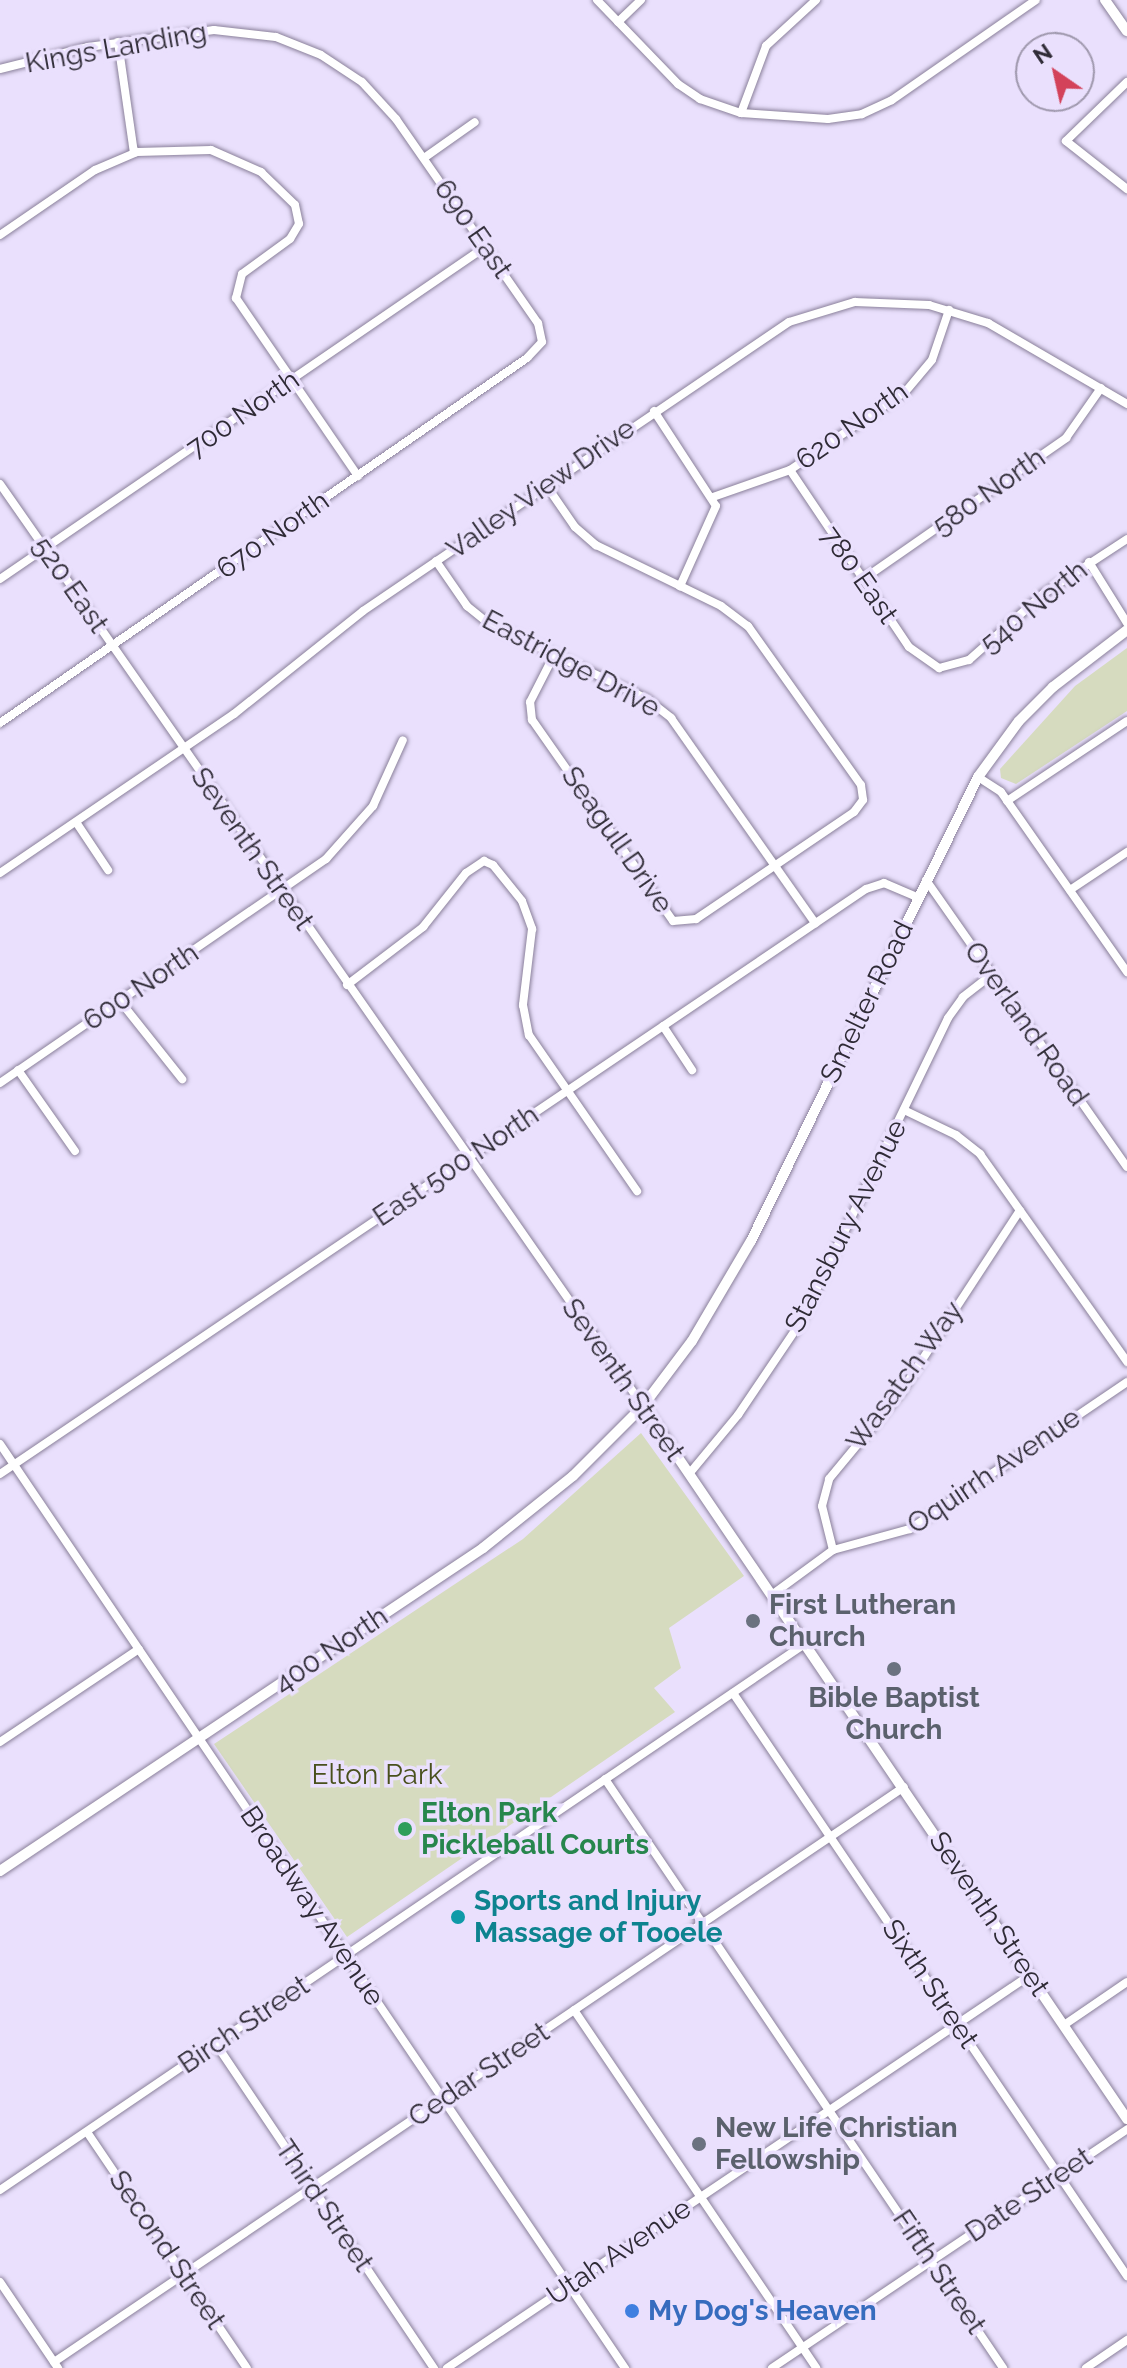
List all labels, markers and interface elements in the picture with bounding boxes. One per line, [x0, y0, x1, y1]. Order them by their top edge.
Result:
street label: Kings Landing [23, 16, 209, 80]
north arrow [1015, 32, 1095, 112]
text: N [1028, 38, 1057, 69]
street label: 690 East [427, 173, 519, 285]
street label: 700 North [180, 363, 306, 465]
street label: 620 North [789, 375, 915, 477]
street label: Valley View Drive [440, 411, 642, 567]
street label: 580 North [926, 441, 1052, 543]
street label: 670 North [210, 484, 336, 586]
street label: 780 East [813, 520, 905, 630]
street label: 520 East [25, 531, 115, 639]
street label: 540 North [974, 554, 1094, 660]
street label: Eastridge Drive [477, 603, 665, 725]
street label: Seagull Drive [554, 760, 680, 920]
street label: Seventh Street [184, 761, 320, 937]
street label: Smelter Road [813, 915, 921, 1089]
street label: Overland Road [957, 935, 1095, 1113]
street label: 600 North [77, 936, 205, 1038]
street label: East 500 North [367, 1098, 545, 1234]
street label: Stansbury Avenue [778, 1113, 914, 1339]
street label: Seventh Street [555, 1292, 691, 1468]
street label: Wasatch Way [839, 1294, 971, 1458]
street label: Oquirrh Avenue [901, 1400, 1087, 1542]
place label: First Lutheran Church [769, 1588, 956, 1654]
street label: 400 North [268, 1600, 394, 1700]
marker: First Lutheran Church [744, 1612, 762, 1630]
marker: Bible Baptist Church [885, 1660, 903, 1678]
place label: Bible Baptist Church [808, 1681, 980, 1747]
park label: Elton Park [311, 1758, 443, 1792]
place label: Elton Park Pickleball Courts [421, 1796, 650, 1862]
street label: Broadway Avenue [232, 1799, 392, 2013]
marker: Elton Park Pickleball Courts [396, 1820, 414, 1838]
street label: Seventh Street [922, 1826, 1056, 2002]
place label: Sports and Injury Massage of Tooele [474, 1884, 724, 1950]
marker: Sports and Injury Massage of Tooele [449, 1908, 467, 1926]
street label: Sixth Street [875, 1913, 985, 2055]
street label: Birch Street [172, 1969, 316, 2081]
street label: Cedar Street [402, 2016, 556, 2134]
place label: New Life Christian Fellowship [715, 2111, 959, 2177]
street label: Third Street [268, 2134, 380, 2278]
marker: New Life Christian Fellowship [690, 2135, 708, 2153]
street label: Date Street [959, 2140, 1099, 2250]
street label: Second Street [102, 2164, 232, 2336]
street label: Utah Avenue [540, 2191, 698, 2313]
street label: Fifth Street [885, 2204, 993, 2340]
place label: My Dog's Heaven [648, 2294, 877, 2328]
marker: My Dog's Heaven [623, 2302, 641, 2320]

